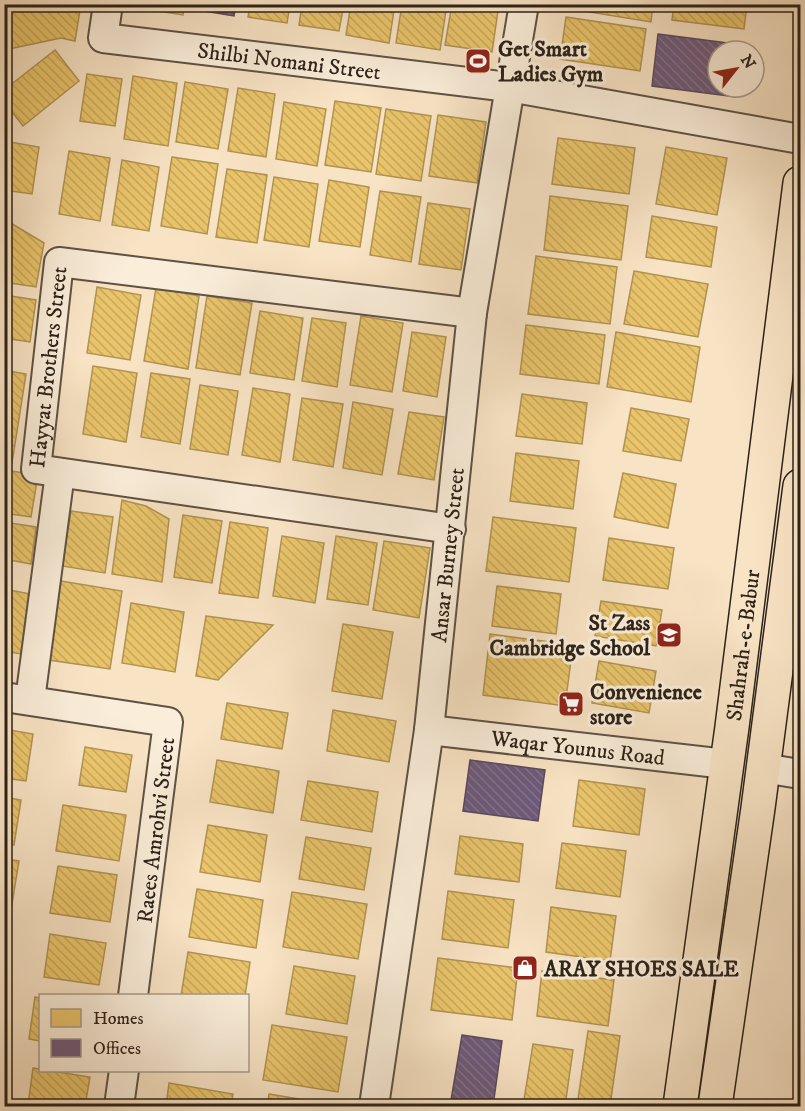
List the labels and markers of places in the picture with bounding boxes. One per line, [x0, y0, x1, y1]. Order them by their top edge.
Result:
place label: Get Smart Ladies Gym [498, 36, 604, 88]
sports icon: Get Smart Ladies Gym [463, 46, 493, 76]
place label: St Zass Cambridge School [490, 610, 651, 662]
school or university icon: St Zass Cambridge School [654, 620, 684, 650]
place label: Convenience store [590, 679, 702, 731]
supermarket icon: Convenience store [556, 689, 586, 719]
shop icon: ARAY SHOES SALE [510, 953, 540, 983]
place label: ARAY SHOES SALE [543, 956, 739, 983]

